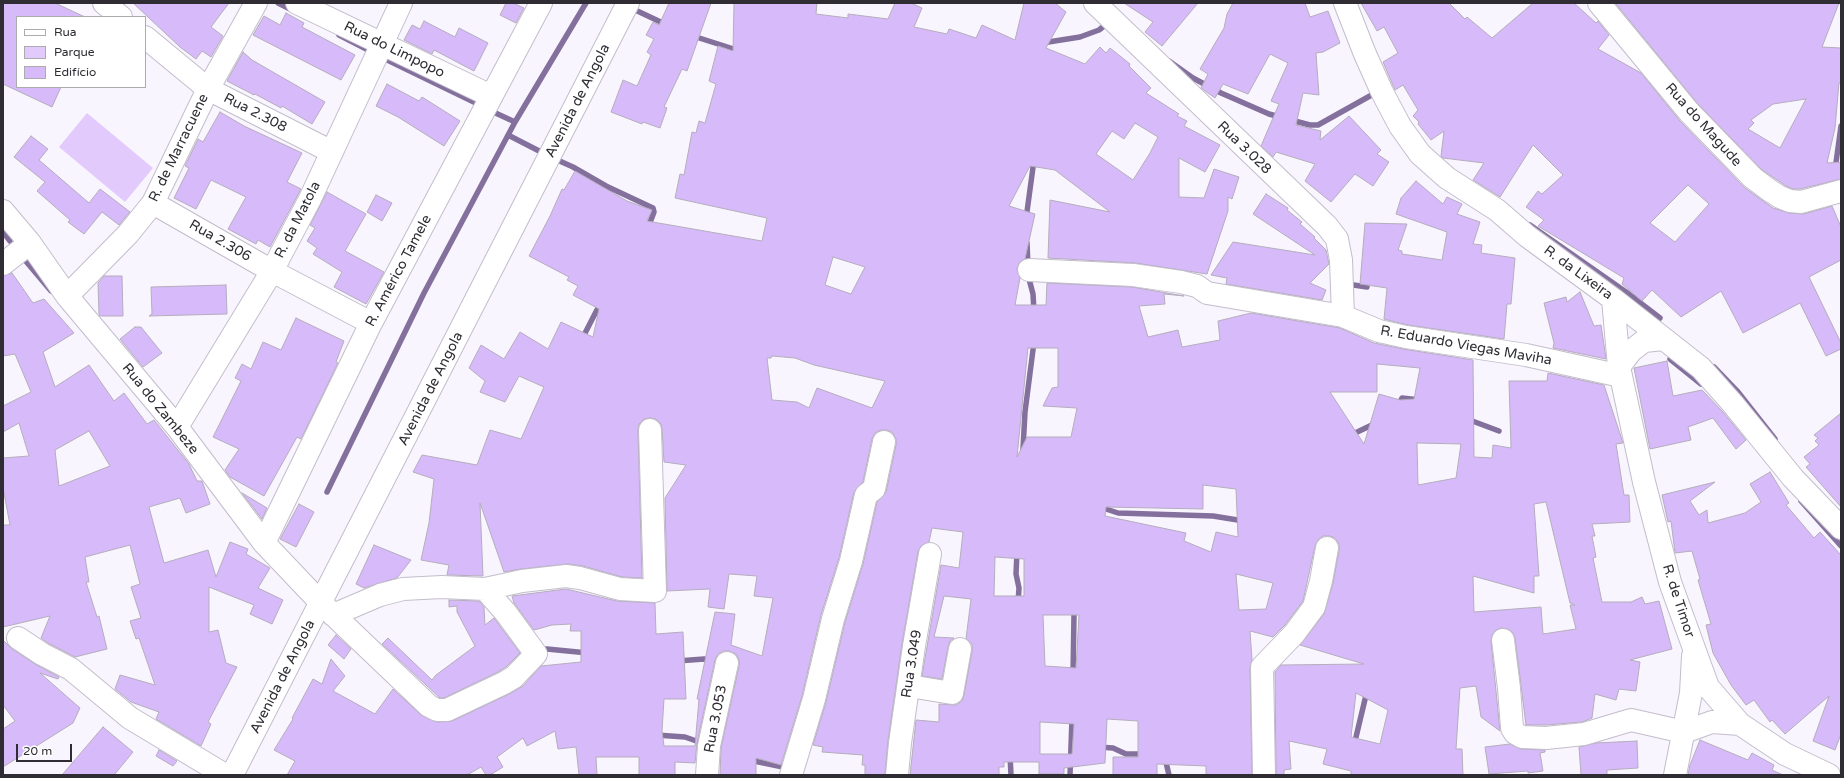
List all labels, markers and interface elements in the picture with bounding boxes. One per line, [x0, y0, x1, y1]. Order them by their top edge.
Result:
legend [16, 16, 146, 88]
street label: Rua do Limpopo [341, 18, 447, 82]
text: Rua [54, 25, 77, 39]
street label: Avenida de Angola [542, 41, 614, 161]
text: Parque [54, 45, 95, 59]
text: Edifício [54, 65, 96, 79]
street label: Rua do Magude [1661, 80, 1745, 170]
street label: Rua 2.308 [221, 90, 289, 136]
street label: R. de Marracuene [146, 91, 212, 205]
street label: Rua 3.028 [1213, 118, 1275, 178]
street label: R. da Matola [271, 179, 325, 261]
street label: R. Américo Tamele [362, 212, 436, 330]
street label: Rua 2.306 [186, 217, 254, 265]
street label: R. da Lixeira [1540, 242, 1616, 304]
street label: R. Eduardo Viegas Maviha [1379, 323, 1553, 369]
street label: Avenida de Angola [395, 329, 467, 449]
street label: Rua do Zambeze [118, 360, 202, 458]
street label: R. de Timor [1658, 562, 1698, 640]
street label: Avenida de Angola [247, 617, 319, 737]
street label: Rua 3.049 [898, 629, 926, 699]
street label: Rua 3.053 [701, 684, 731, 754]
scale bar [18, 736, 74, 762]
text: 20 m [23, 744, 52, 758]

